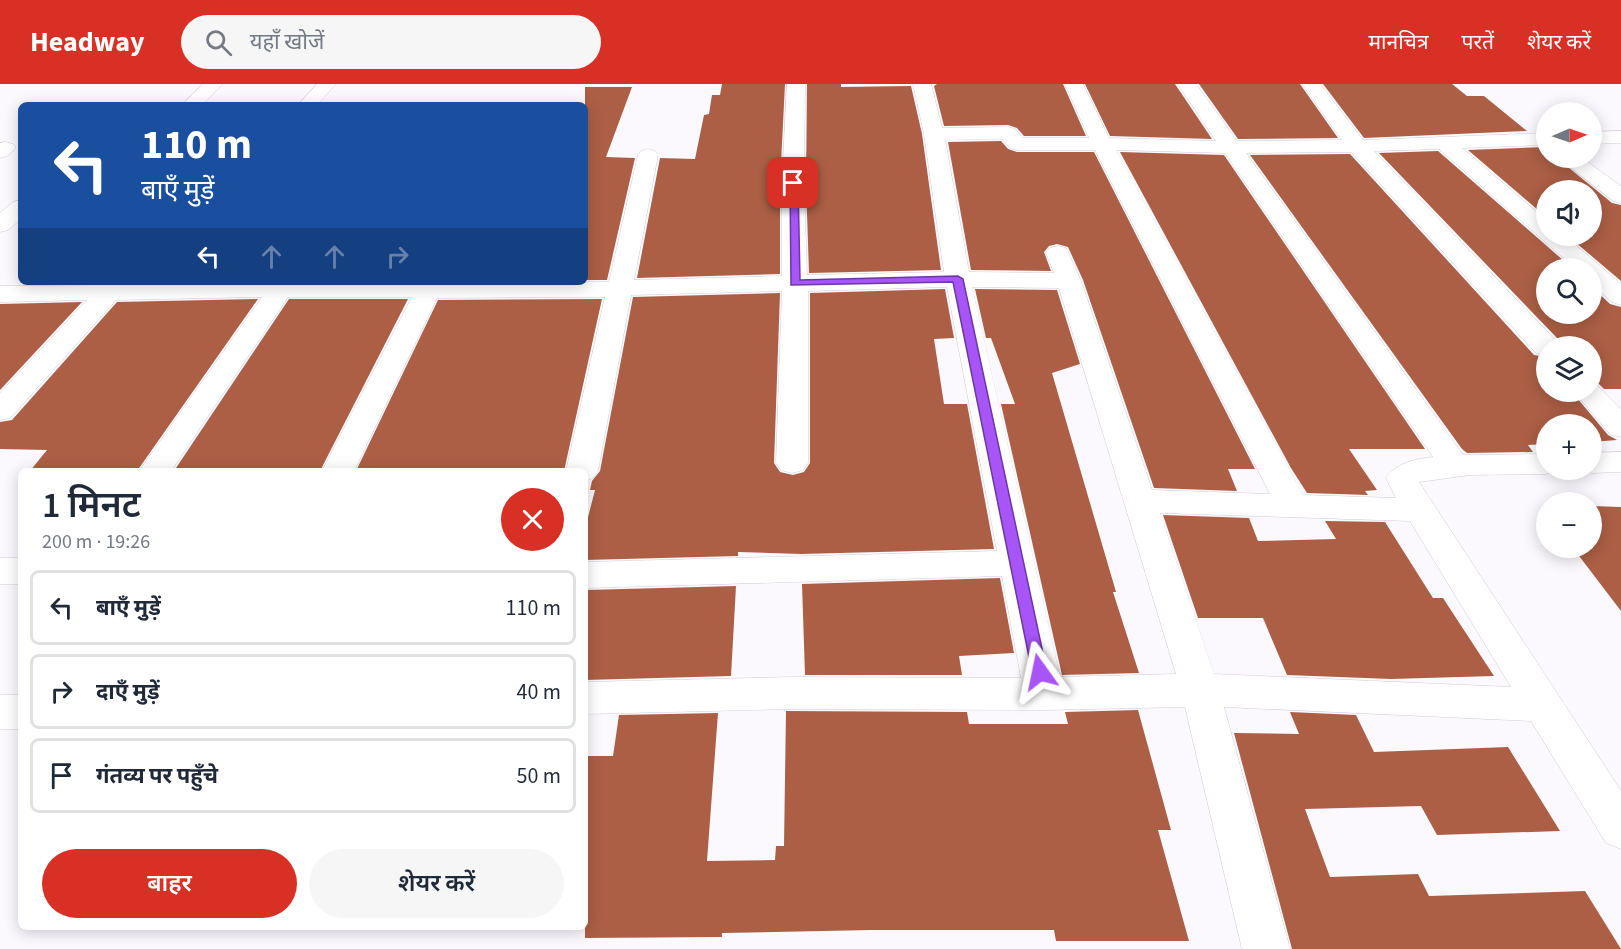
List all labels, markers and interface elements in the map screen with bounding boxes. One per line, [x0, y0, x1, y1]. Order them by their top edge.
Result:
search box [181, 15, 601, 69]
text: Headway [30, 22, 145, 62]
icon: search [202, 26, 235, 59]
text: यहाँ खोजें [250, 26, 324, 58]
text: मानचित्र [1369, 27, 1429, 57]
text: परतें [1462, 27, 1494, 57]
text: शेयर करें [1527, 27, 1591, 57]
north arrow [1536, 102, 1602, 168]
map controls [1536, 102, 1602, 558]
text: 110 m [141, 115, 252, 175]
icon: left [42, 126, 120, 204]
pin [767, 157, 818, 208]
icon: arrive [776, 166, 809, 199]
text: बाएँ मुड़ें [141, 171, 214, 210]
button: sound [1536, 180, 1602, 246]
icon: left [192, 240, 225, 273]
icon: ahead [255, 240, 288, 273]
icon: ahead [318, 240, 351, 273]
icon: right [381, 240, 414, 273]
button: search [1536, 258, 1602, 324]
button: layers [1536, 336, 1602, 402]
button: + [1536, 414, 1602, 480]
text: 1 मिनट [42, 480, 141, 531]
button: close [501, 488, 564, 551]
button: − [1536, 492, 1602, 558]
text: 200 m · 19:26 [42, 528, 150, 556]
icon: left [45, 591, 78, 624]
text: बाएँ मुड़ें [96, 592, 161, 624]
text: 110 m [506, 592, 561, 624]
position arrow [1008, 640, 1072, 704]
icon: right [45, 675, 78, 708]
text: दाएँ मुड़ें [96, 676, 159, 708]
text: 40 m [516, 676, 561, 708]
icon: arrive [45, 759, 78, 792]
text: गंतव्य पर पहुँचे [96, 760, 218, 792]
text: 50 m [516, 760, 561, 792]
button: बाहर [42, 849, 297, 918]
button: शेयर करें [309, 849, 564, 918]

